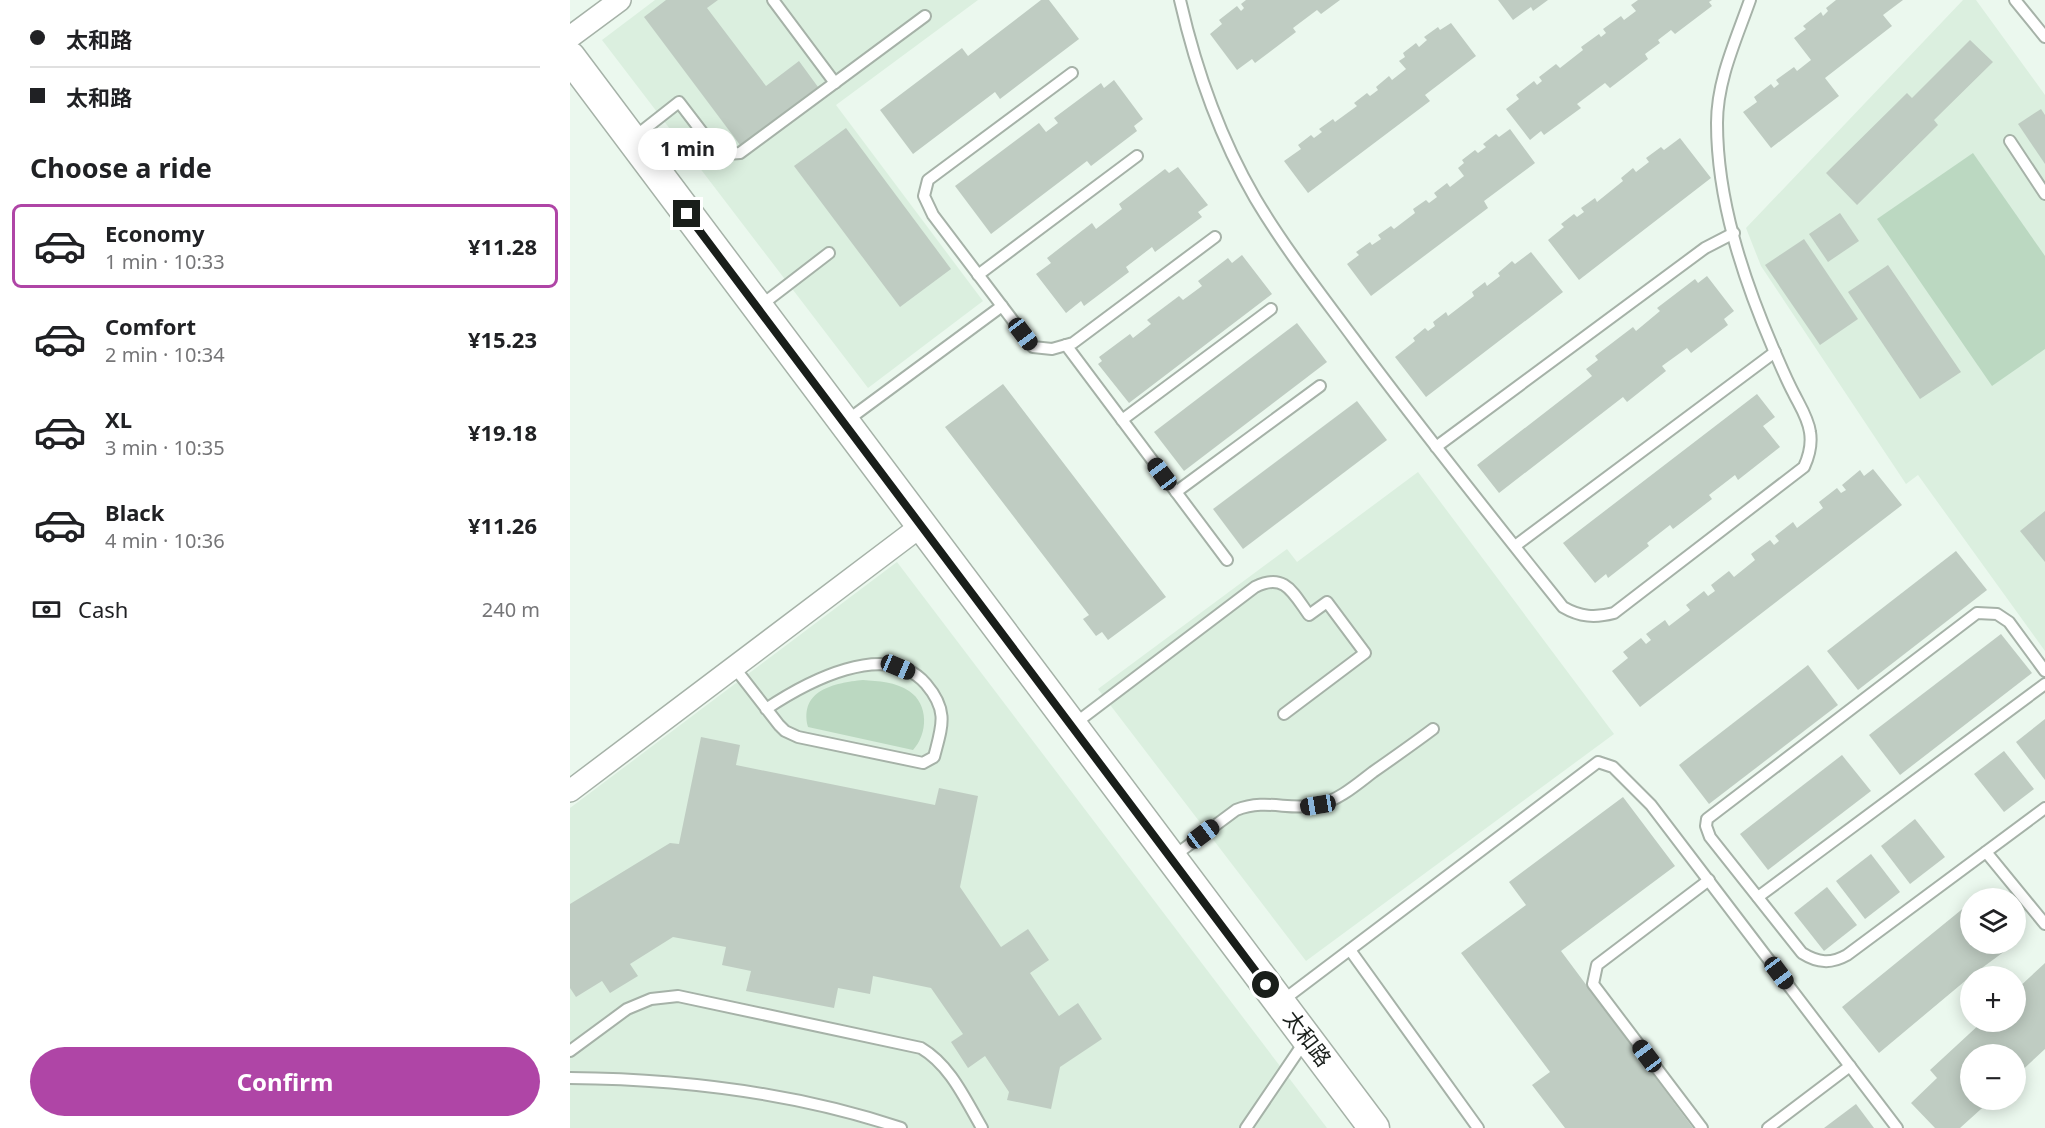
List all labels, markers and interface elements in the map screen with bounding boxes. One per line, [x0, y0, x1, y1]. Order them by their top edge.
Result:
text: 太和路 [66, 24, 132, 54]
text: 太和路 [66, 82, 132, 112]
callout: 1 min [638, 127, 736, 169]
text: 1 min [660, 135, 715, 162]
text: Choose a ride [30, 149, 212, 186]
route end [673, 200, 700, 227]
text: Economy [105, 218, 204, 248]
icon: car [33, 219, 87, 273]
text: ¥11.28 [468, 231, 537, 261]
text: 1 min · 10:33 [105, 248, 225, 275]
text: Comfort [105, 311, 196, 341]
icon: car [33, 312, 87, 366]
car [1005, 314, 1041, 354]
text: ¥15.23 [468, 324, 537, 354]
text: 2 min · 10:34 [105, 341, 225, 368]
text: XL [105, 404, 132, 434]
icon: car [33, 405, 87, 459]
text: ¥19.18 [468, 417, 537, 447]
text: 3 min · 10:35 [105, 434, 225, 461]
car [1144, 454, 1180, 494]
text: Black [105, 497, 164, 527]
icon: car [33, 498, 87, 552]
text: ¥11.26 [468, 510, 537, 540]
text: 4 min · 10:36 [105, 527, 225, 554]
icon: cash [30, 593, 63, 626]
text: Cash [78, 594, 128, 624]
text: 240 m [482, 596, 540, 623]
car [878, 652, 918, 682]
car [1299, 793, 1337, 817]
car [1183, 816, 1223, 852]
map controls [1960, 888, 2026, 1110]
button: layers [1960, 888, 2026, 954]
car [1761, 953, 1797, 993]
button: + [1960, 966, 2026, 1032]
route start [1252, 971, 1279, 998]
street label: 太和路 [1278, 1005, 1338, 1072]
car [1629, 1036, 1665, 1076]
button: − [1960, 1044, 2026, 1110]
button: Confirm [30, 1047, 540, 1116]

